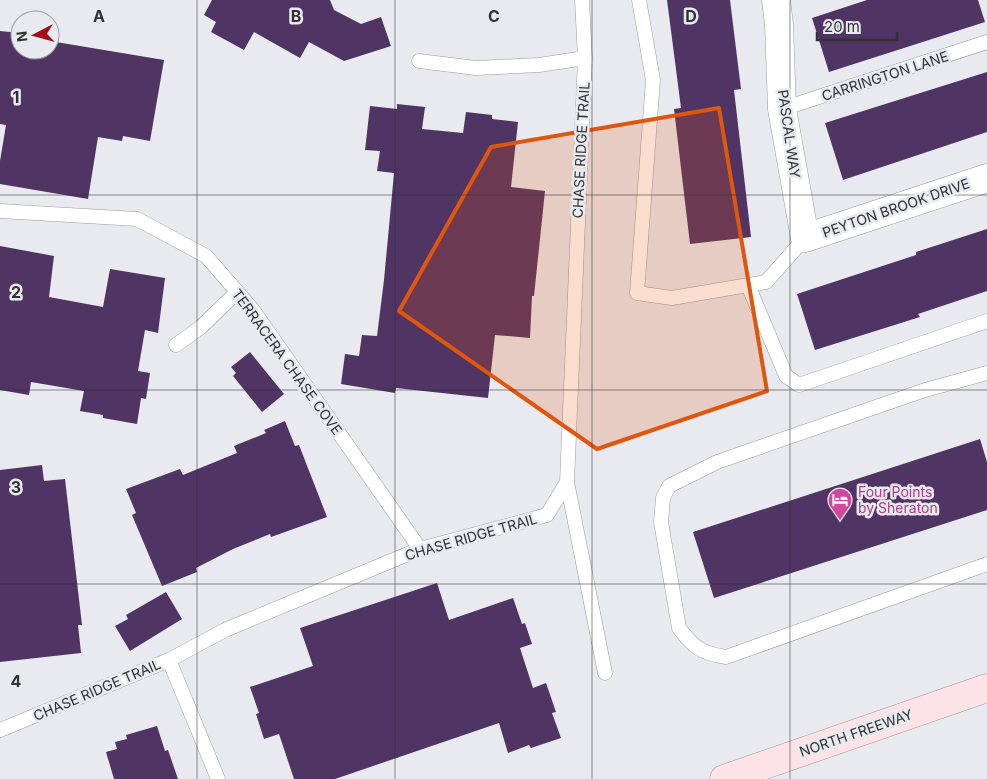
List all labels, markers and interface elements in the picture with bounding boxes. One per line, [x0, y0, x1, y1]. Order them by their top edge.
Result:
text: A [93, 6, 105, 26]
text: B [291, 6, 301, 26]
text: C [488, 6, 500, 26]
text: D [685, 6, 697, 26]
north arrow [10, 10, 60, 60]
scale bar [817, 10, 897, 42]
text: 20 m [824, 17, 860, 36]
text: N [13, 30, 31, 43]
street label: CARRINGTON LANE [819, 47, 950, 104]
street label: CHASE RIDGE TRAIL [568, 81, 593, 219]
text: 1 [13, 87, 19, 107]
street label: PASCAL WAY [775, 89, 804, 180]
street label: PEYTON BROOK DRIVE [820, 174, 972, 241]
text: 2 [11, 282, 21, 302]
street label: TERRACERA CHASE COVE [229, 285, 346, 438]
text: 3 [11, 477, 21, 497]
place label: Four Points by Sheraton [858, 483, 938, 516]
hotel icon: Four Points by Sheraton [827, 487, 853, 521]
street label: CHASE RIDGE TRAIL [403, 509, 539, 564]
street label: CHASE RIDGE TRAIL [31, 655, 163, 724]
text: 4 [11, 671, 22, 691]
street label: NORTH FREEWAY [797, 705, 915, 760]

